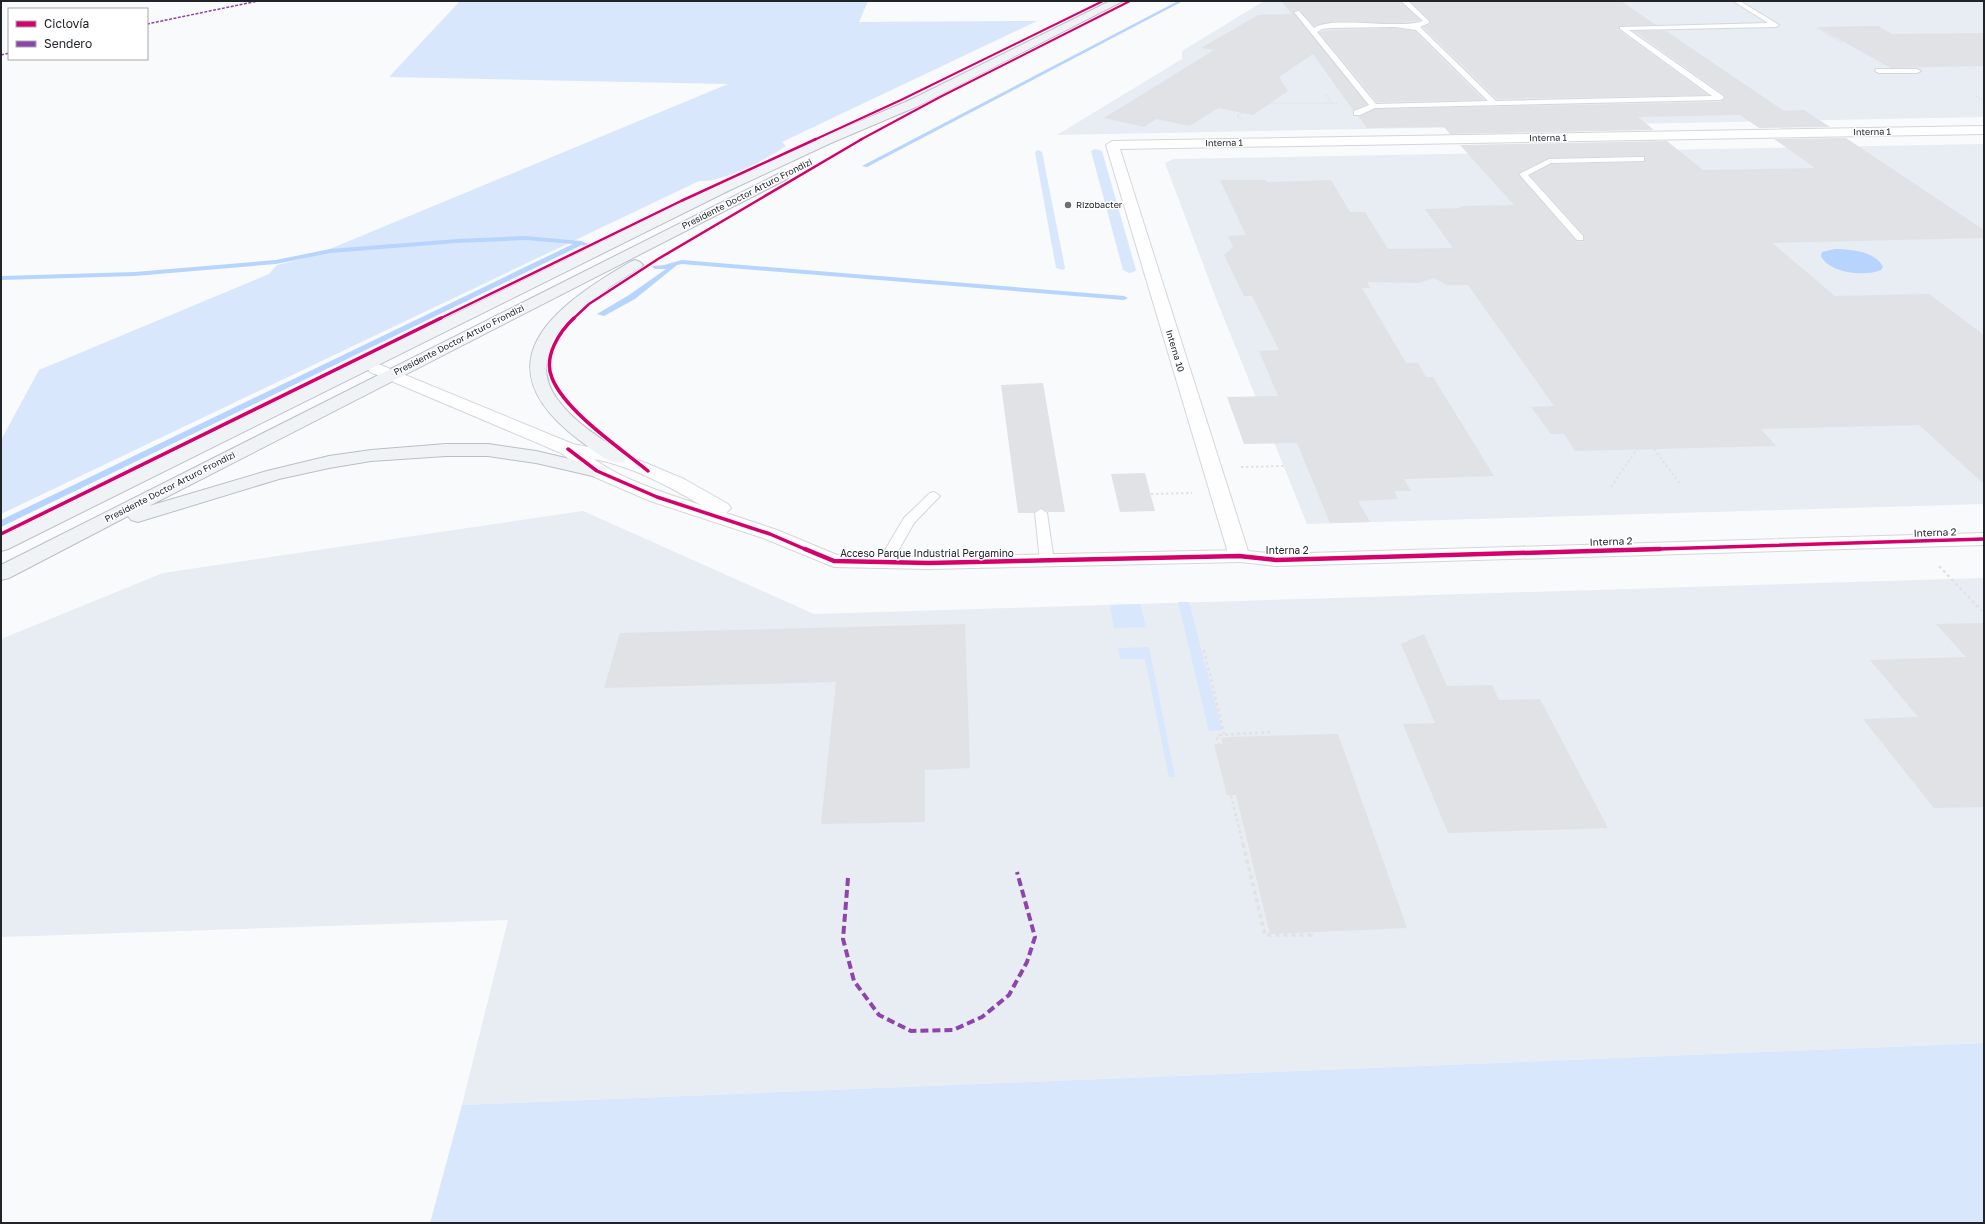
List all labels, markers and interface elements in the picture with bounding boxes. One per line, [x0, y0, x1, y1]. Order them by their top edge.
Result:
legend [8, 8, 148, 60]
text: Ciclovía [44, 16, 89, 31]
text: Sendero [44, 36, 92, 51]
street label: Interna 1 [1853, 126, 1892, 137]
street label: Interna 1 [1529, 132, 1568, 143]
street label: Interna 1 [1205, 137, 1244, 148]
street label: Presidente Doctor Arturo Frondizi [680, 156, 814, 231]
place label: Rizobacter [1076, 199, 1123, 210]
marker: Rizobacter [1063, 200, 1073, 210]
street label: Presidente Doctor Arturo Frondizi [392, 302, 526, 377]
street label: Interna 10 [1164, 328, 1187, 374]
street label: Presidente Doctor Arturo Frondizi [103, 449, 237, 524]
street label: Interna 2 [1913, 525, 1957, 539]
street label: Interna 2 [1589, 534, 1633, 548]
street label: Interna 2 [1266, 544, 1309, 556]
street label: Acceso Parque Industrial Pergamino [840, 547, 1014, 559]

